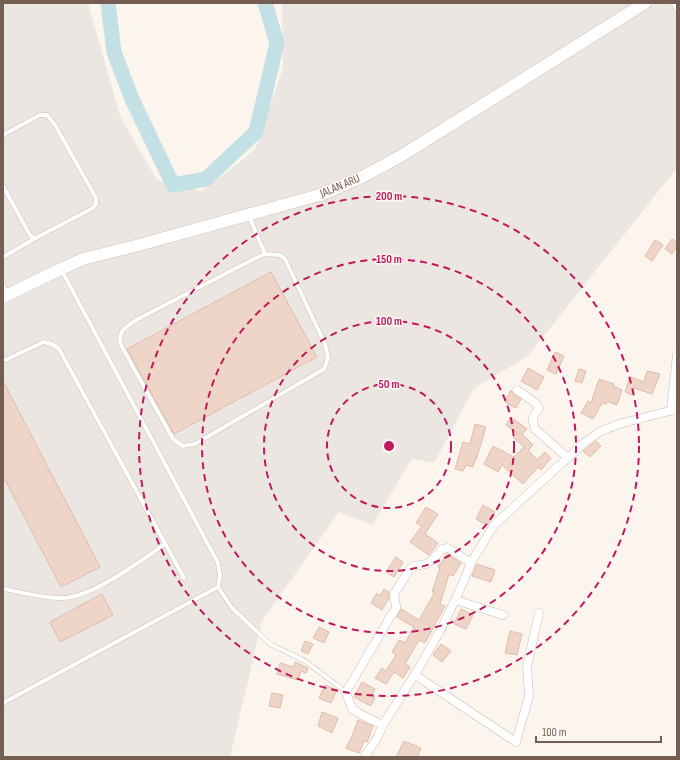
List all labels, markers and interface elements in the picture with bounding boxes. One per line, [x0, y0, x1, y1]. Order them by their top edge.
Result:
street label: JALAN ARU [317, 171, 362, 201]
text: 200 m [376, 189, 402, 204]
text: 150 m [376, 252, 402, 267]
text: 100 m [376, 314, 402, 329]
text: 50 m [379, 377, 399, 392]
centre of rings [382, 439, 396, 453]
scale bar [536, 718, 661, 744]
text: 100 m [542, 725, 567, 740]

